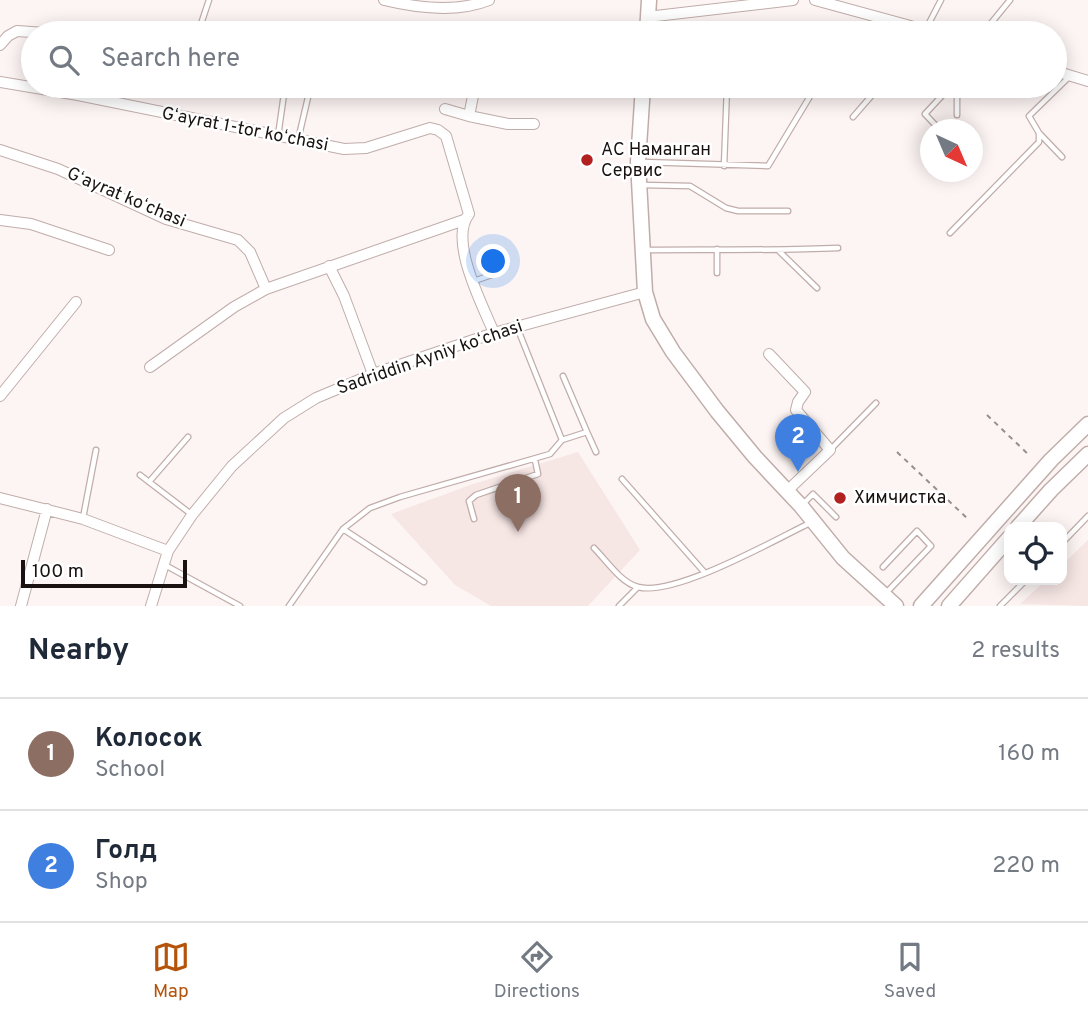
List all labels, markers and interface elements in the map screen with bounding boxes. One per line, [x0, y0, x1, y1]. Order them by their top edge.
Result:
search box [21, 21, 1067, 98]
icon: search [45, 41, 83, 79]
text: Search here [101, 43, 240, 76]
street label: Gʻayrat 1-tor koʻchasi [160, 103, 330, 157]
north arrow [920, 119, 983, 182]
place label: АС Наманган Сервис [601, 139, 711, 183]
marker: АС Наманган Сервис [579, 152, 595, 168]
street label: Gʻayrat koʻchasi [63, 163, 189, 233]
your location [476, 244, 510, 278]
street label: Sadriddin Ayniy koʻchasi [334, 315, 526, 401]
pin: 2 [775, 414, 821, 472]
pin: 1 [495, 474, 541, 532]
place label: Химчистка [854, 487, 946, 510]
marker: Химчистка [832, 490, 848, 506]
map controls [1004, 522, 1067, 585]
button: locate [1004, 522, 1067, 585]
scale bar [21, 557, 187, 589]
text: 100 m [32, 560, 84, 584]
text: Nearby [28, 633, 129, 670]
text: 2 results [971, 637, 1060, 666]
text: Колосок [95, 723, 203, 756]
text: 1 [46, 740, 56, 769]
text: 160 m [998, 740, 1060, 769]
text: School [95, 756, 165, 785]
text: Голд [95, 835, 157, 868]
text: 2 [44, 852, 58, 881]
text: 220 m [992, 852, 1060, 881]
text: Shop [95, 868, 148, 897]
tab: Map [152, 938, 190, 1004]
tab: Directions [494, 938, 580, 1004]
tab: Saved [884, 938, 936, 1004]

